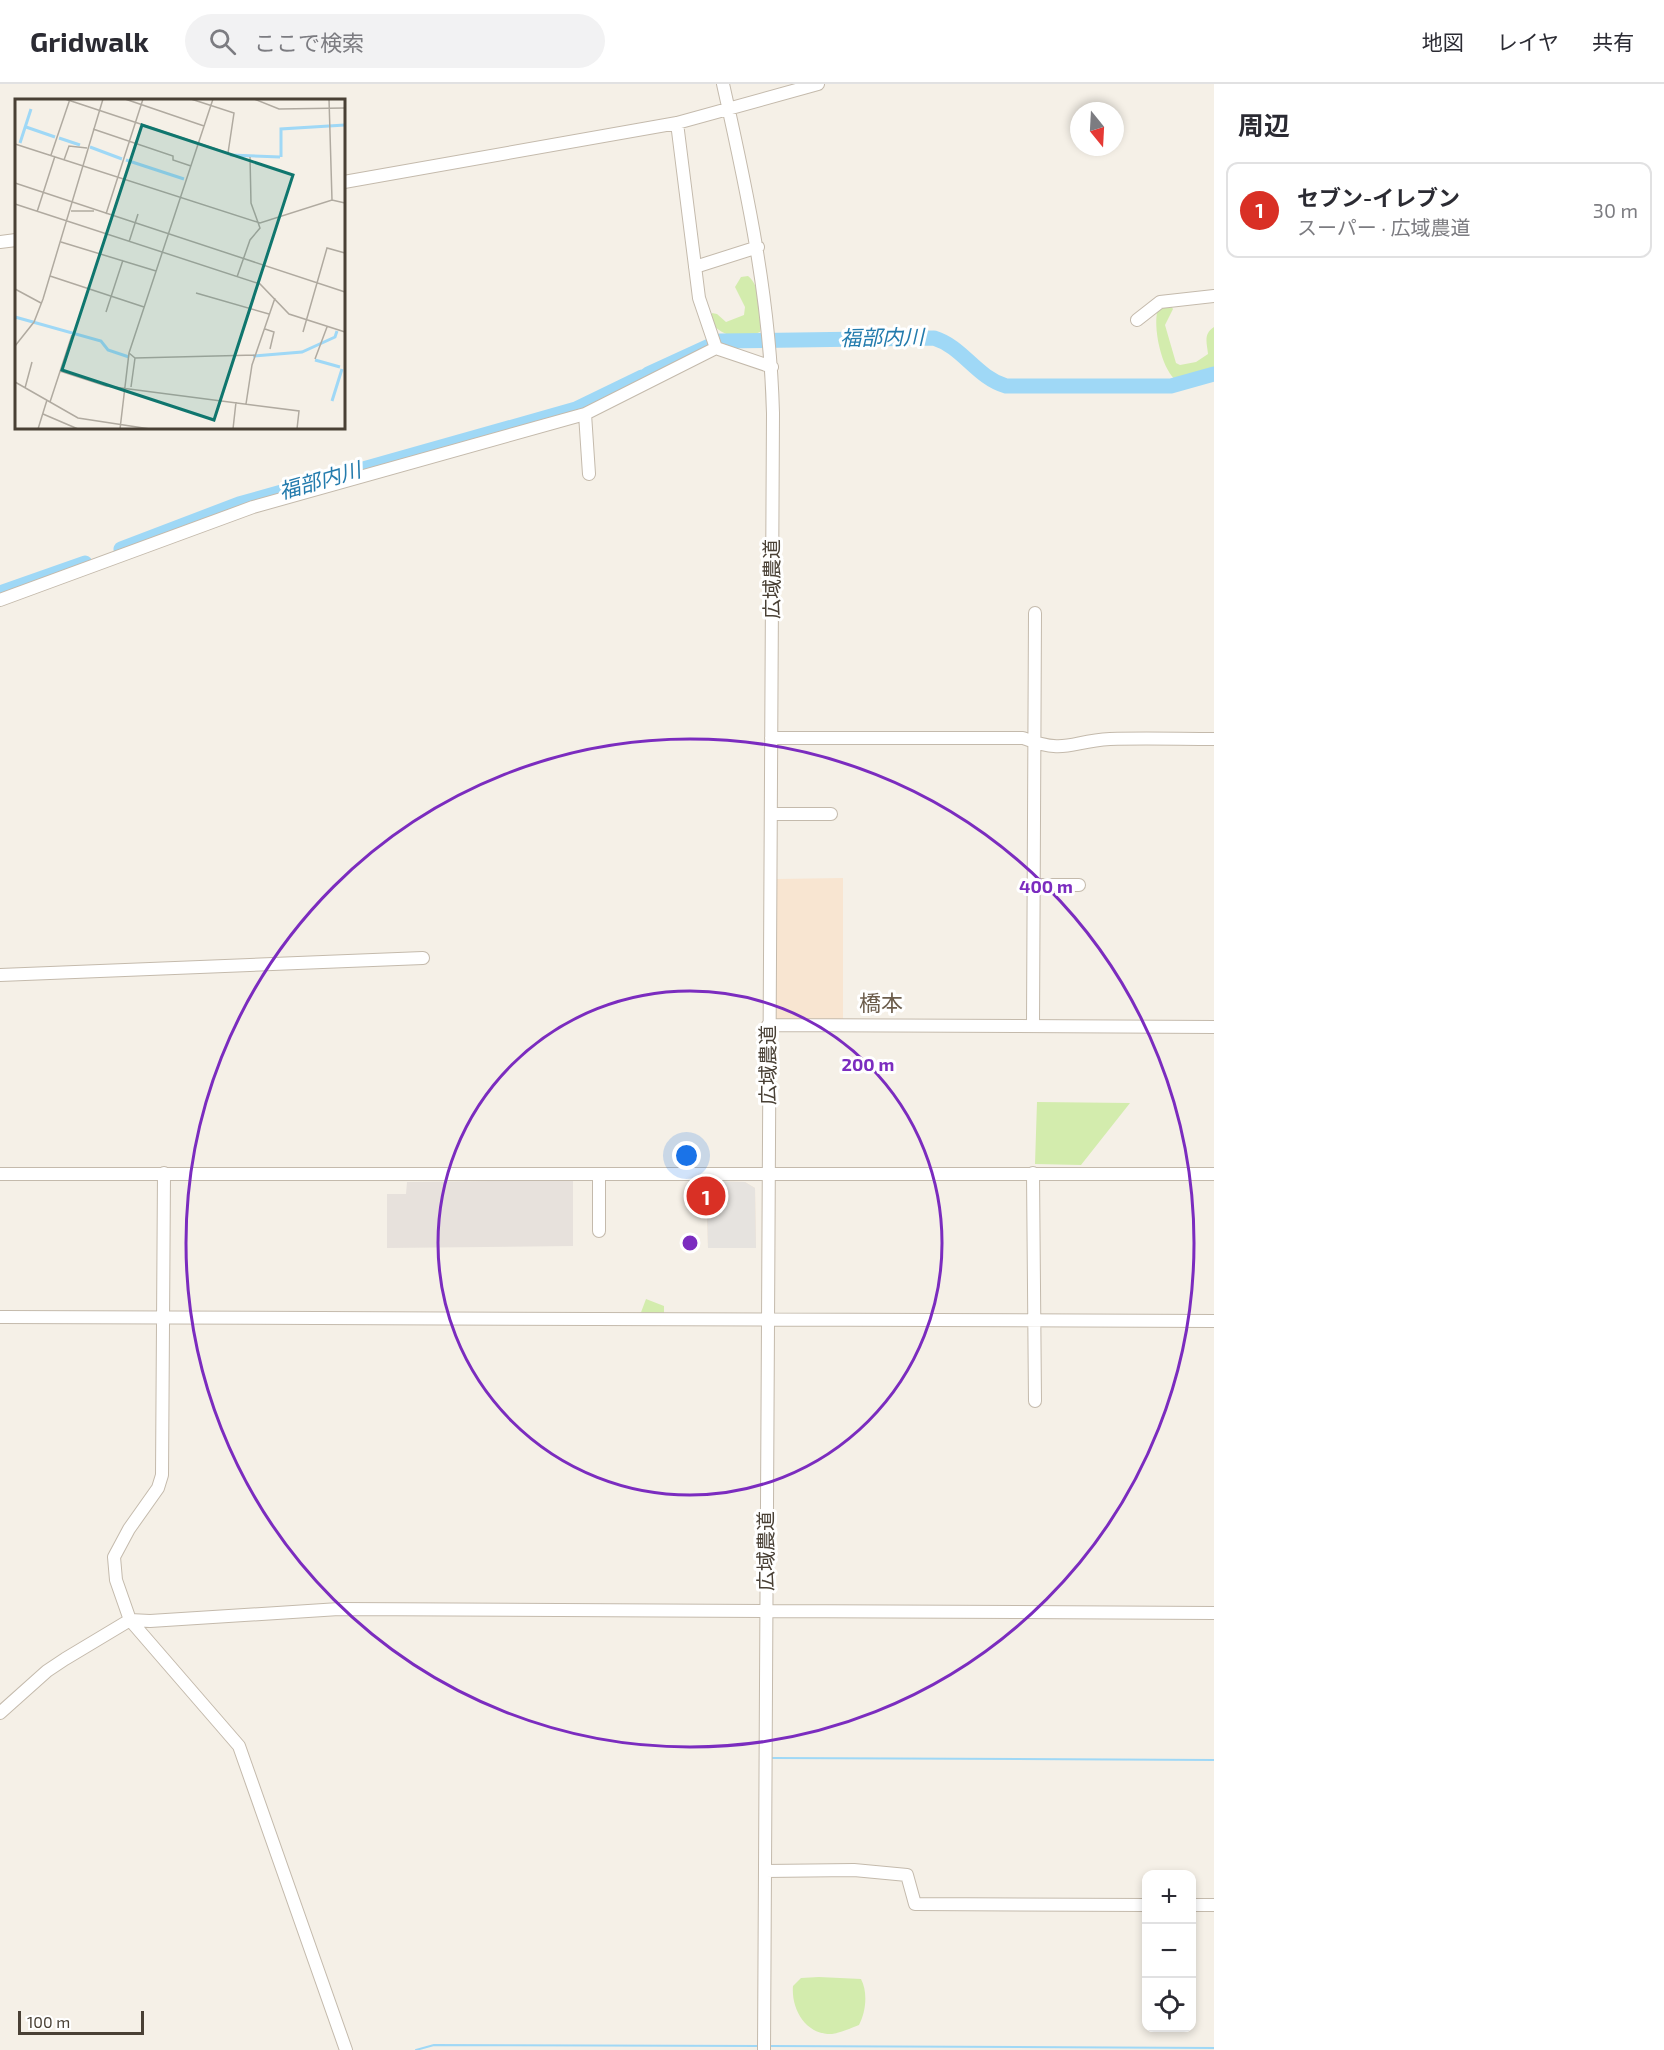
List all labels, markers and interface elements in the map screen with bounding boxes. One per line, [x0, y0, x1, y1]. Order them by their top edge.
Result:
search box [185, 14, 605, 68]
text: Gridwalk [30, 24, 149, 58]
icon: search [206, 25, 239, 58]
text: ここで検索 [254, 29, 364, 55]
text: 地図 [1422, 29, 1464, 54]
text: レイヤ [1497, 29, 1559, 54]
text: 共有 [1592, 29, 1634, 54]
inset map [15, 99, 345, 429]
north arrow [1070, 102, 1124, 156]
text: 周辺 [1238, 109, 1290, 140]
text: セブン-イレブン [1297, 184, 1460, 210]
text: 1 [1255, 198, 1264, 222]
text: 30 m [1593, 198, 1638, 222]
text: スーパー · 広域農道 [1297, 215, 1470, 239]
water label: 福部内川 [840, 323, 926, 350]
water label: 福部内川 [276, 455, 365, 503]
street label: 広域農道 [759, 539, 783, 619]
text: 400 m [1019, 875, 1073, 897]
district label: 橋本 [859, 989, 903, 1015]
street label: 広域農道 [755, 1025, 779, 1105]
text: 200 m [842, 1053, 894, 1075]
your location [672, 1141, 701, 1170]
pin: 1 [686, 1174, 726, 1218]
centre of rings [680, 1233, 700, 1253]
street label: 広域農道 [753, 1511, 777, 1591]
map controls [1142, 1870, 1196, 2032]
button: + [1142, 1870, 1196, 1924]
button: − [1142, 1924, 1196, 1978]
button: locate [1142, 1978, 1196, 2032]
scale bar [18, 2008, 144, 2036]
text: 100 m [27, 2012, 70, 2031]

